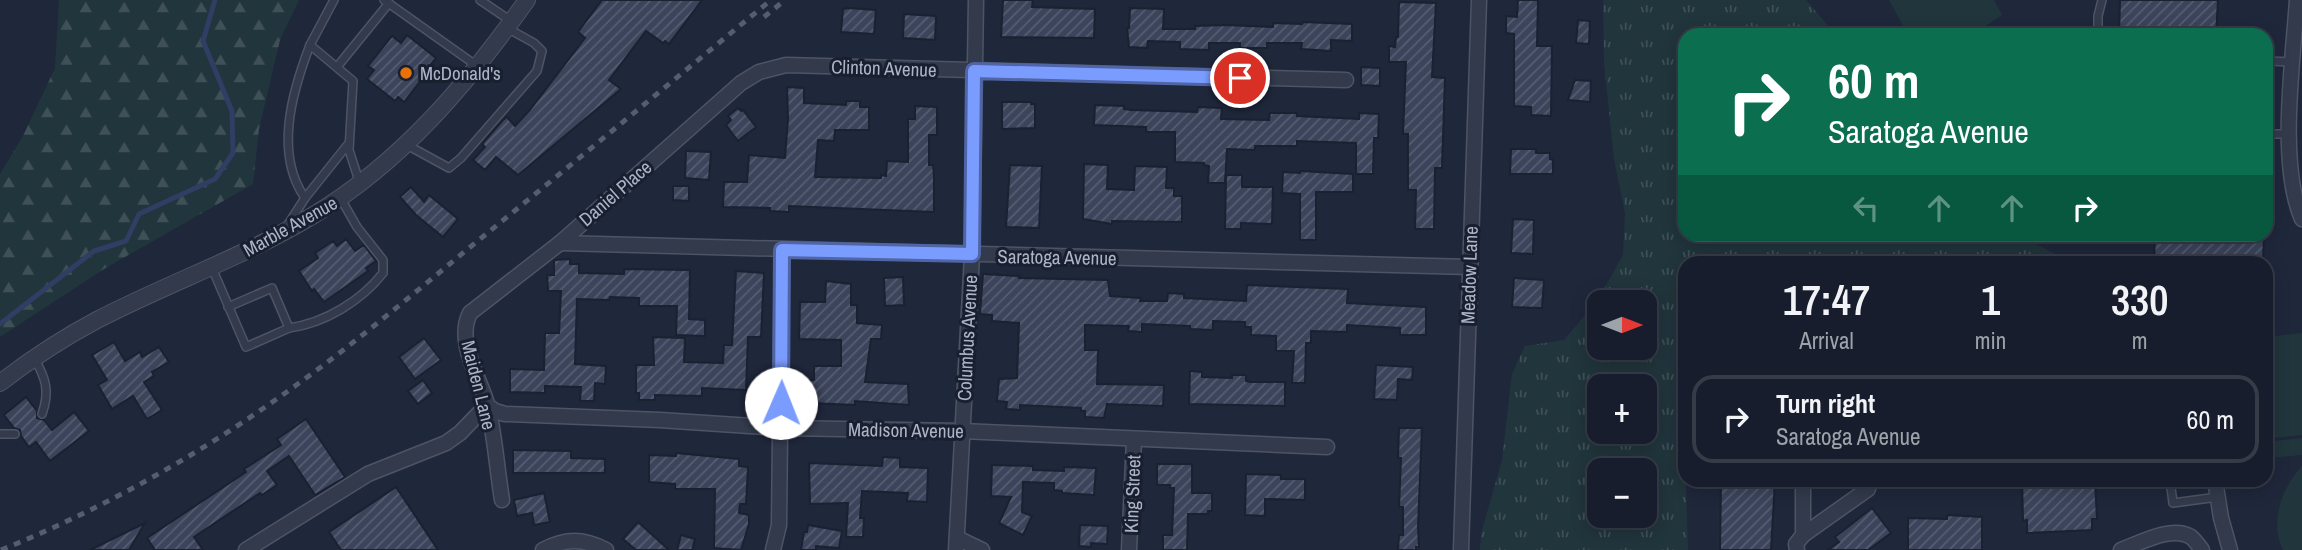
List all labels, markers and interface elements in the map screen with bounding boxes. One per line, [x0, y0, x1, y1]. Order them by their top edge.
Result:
text: 60 m [1828, 47, 1920, 113]
pin [1210, 48, 1270, 108]
street label: Clinton Avenue [831, 53, 937, 83]
icon: right [1713, 56, 1804, 147]
icon: arrive [1221, 59, 1259, 97]
place label: McDonald's [420, 60, 501, 86]
marker: McDonald's [398, 65, 414, 81]
text: Saratoga Avenue [1828, 110, 2029, 153]
street label: Daniel Place [573, 154, 657, 232]
street label: Marble Avenue [238, 189, 342, 263]
icon: left [1847, 189, 1885, 227]
icon: ahead [1920, 189, 1958, 227]
icon: ahead [1993, 189, 2031, 227]
icon: right [2066, 189, 2104, 227]
street label: Meadow Lane [1454, 226, 1484, 324]
street label: Saratoga Avenue [997, 243, 1117, 271]
text: 17:47 [1783, 272, 1870, 328]
text: 1 [1981, 272, 2000, 328]
text: 330 [2111, 272, 2168, 328]
street label: Columbus Avenue [951, 274, 983, 402]
north arrow [1587, 290, 1657, 360]
map controls [1587, 290, 1657, 528]
text: Arrival [1799, 325, 1854, 356]
text: min [1975, 325, 2006, 356]
text: m [2132, 325, 2147, 356]
street label: Maiden Lane [455, 338, 503, 432]
position arrow [744, 366, 818, 440]
button: + [1587, 374, 1657, 444]
text: Turn right [1776, 386, 1875, 421]
icon: right [1717, 400, 1755, 438]
text: 60 m [2187, 402, 2234, 437]
street label: Madison Avenue [848, 416, 964, 444]
text: Saratoga Avenue [1776, 421, 1920, 452]
street label: King Street [1118, 454, 1146, 533]
button: − [1587, 458, 1657, 528]

